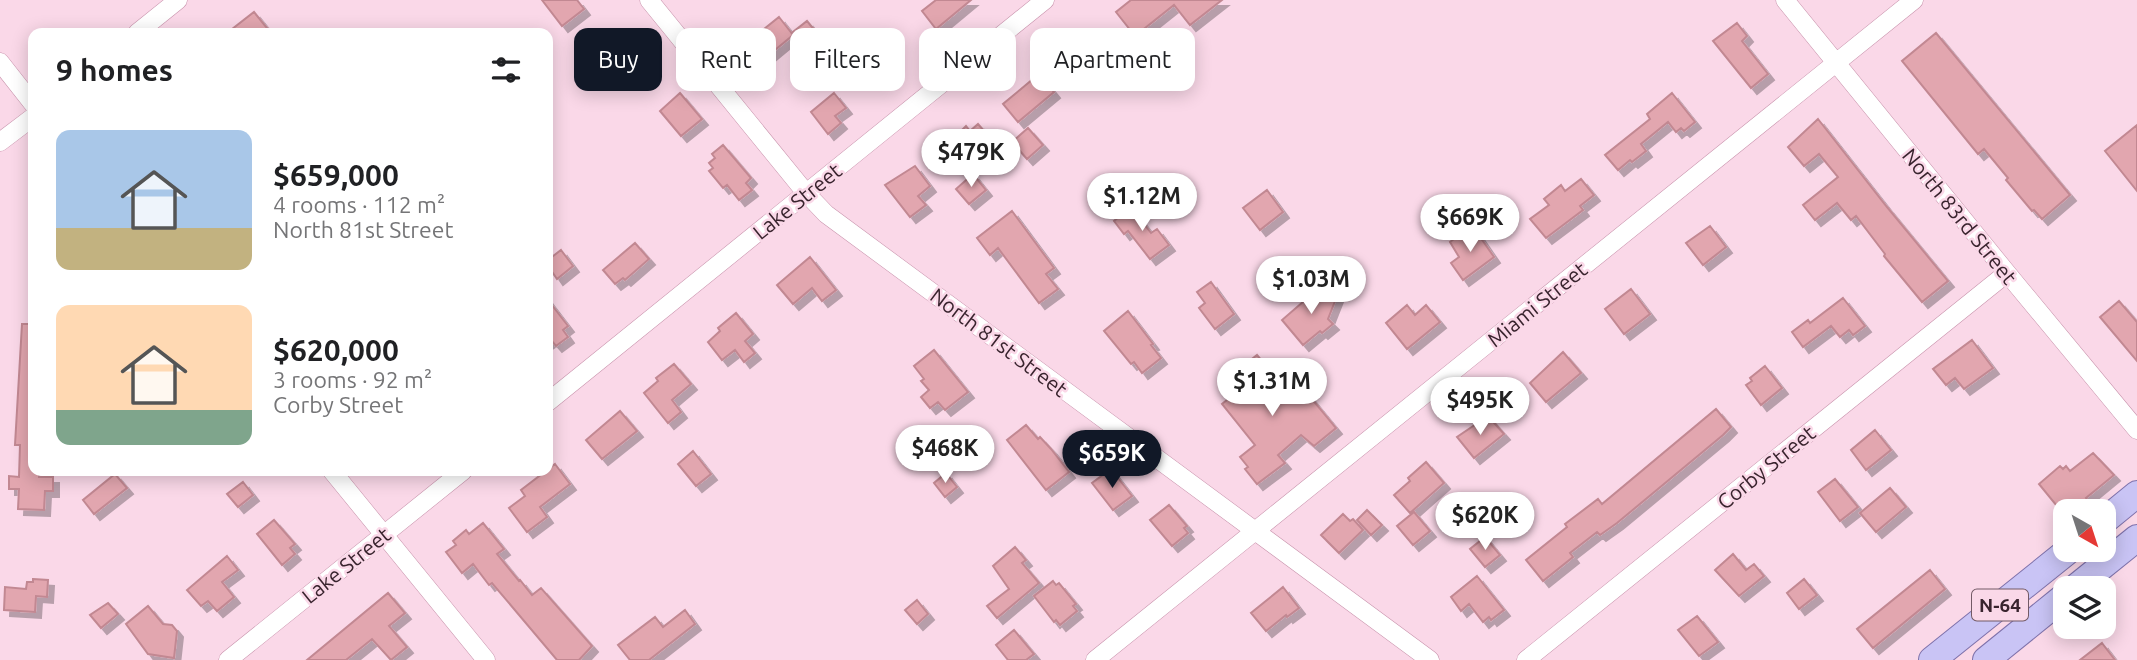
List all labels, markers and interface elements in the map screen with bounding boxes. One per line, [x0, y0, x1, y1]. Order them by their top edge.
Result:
chip: Buy [574, 28, 662, 91]
chip: Rent [676, 28, 776, 91]
chip: Filters [790, 28, 905, 91]
chip: New [919, 28, 1016, 91]
chip: Apartment [1030, 28, 1195, 91]
icon: filters [487, 51, 525, 89]
text: 9 homes [56, 53, 173, 87]
pin: $479K [922, 130, 1020, 189]
text: $479K [937, 139, 1005, 164]
street label: North 83rd Street [1898, 143, 2022, 289]
icon: home [112, 158, 196, 242]
text: $659,000 [273, 158, 399, 192]
street label: Lake Street [748, 158, 846, 244]
pin: $1.12M [1085, 174, 1199, 233]
text: $1.12M [1103, 183, 1181, 208]
text: 4 rooms · 112 m² [273, 192, 445, 217]
pin: $669K [1421, 194, 1519, 254]
text: $669K [1436, 204, 1504, 229]
text: North 81st Street [273, 217, 453, 242]
pin: $1.03M [1254, 256, 1368, 316]
street label: Miami Street [1483, 257, 1591, 351]
text: $1.03M [1272, 266, 1350, 291]
street label: North 81st Street [926, 283, 1072, 401]
icon: home [112, 333, 196, 417]
text: $620,000 [273, 333, 399, 367]
pin: $1.31M [1215, 358, 1329, 418]
text: 3 rooms · 92 m² [273, 367, 432, 392]
text: $1.31M [1233, 368, 1311, 393]
pin: $495K [1431, 378, 1529, 437]
text: $495K [1446, 387, 1514, 412]
text: Corby Street [273, 392, 403, 417]
street label: Corby Street [1712, 420, 1820, 514]
pin: $468K [896, 426, 994, 485]
pin: $659K [1063, 430, 1161, 490]
text: $468K [911, 435, 979, 460]
text: $659K [1078, 440, 1146, 465]
pin: $620K [1436, 492, 1534, 552]
north arrow [2053, 499, 2116, 562]
map controls [2053, 499, 2116, 639]
text: $620K [1451, 502, 1519, 527]
street label: Lake Street [297, 522, 395, 608]
button: layers [2053, 576, 2116, 639]
road number: N-64 [1972, 590, 2028, 620]

